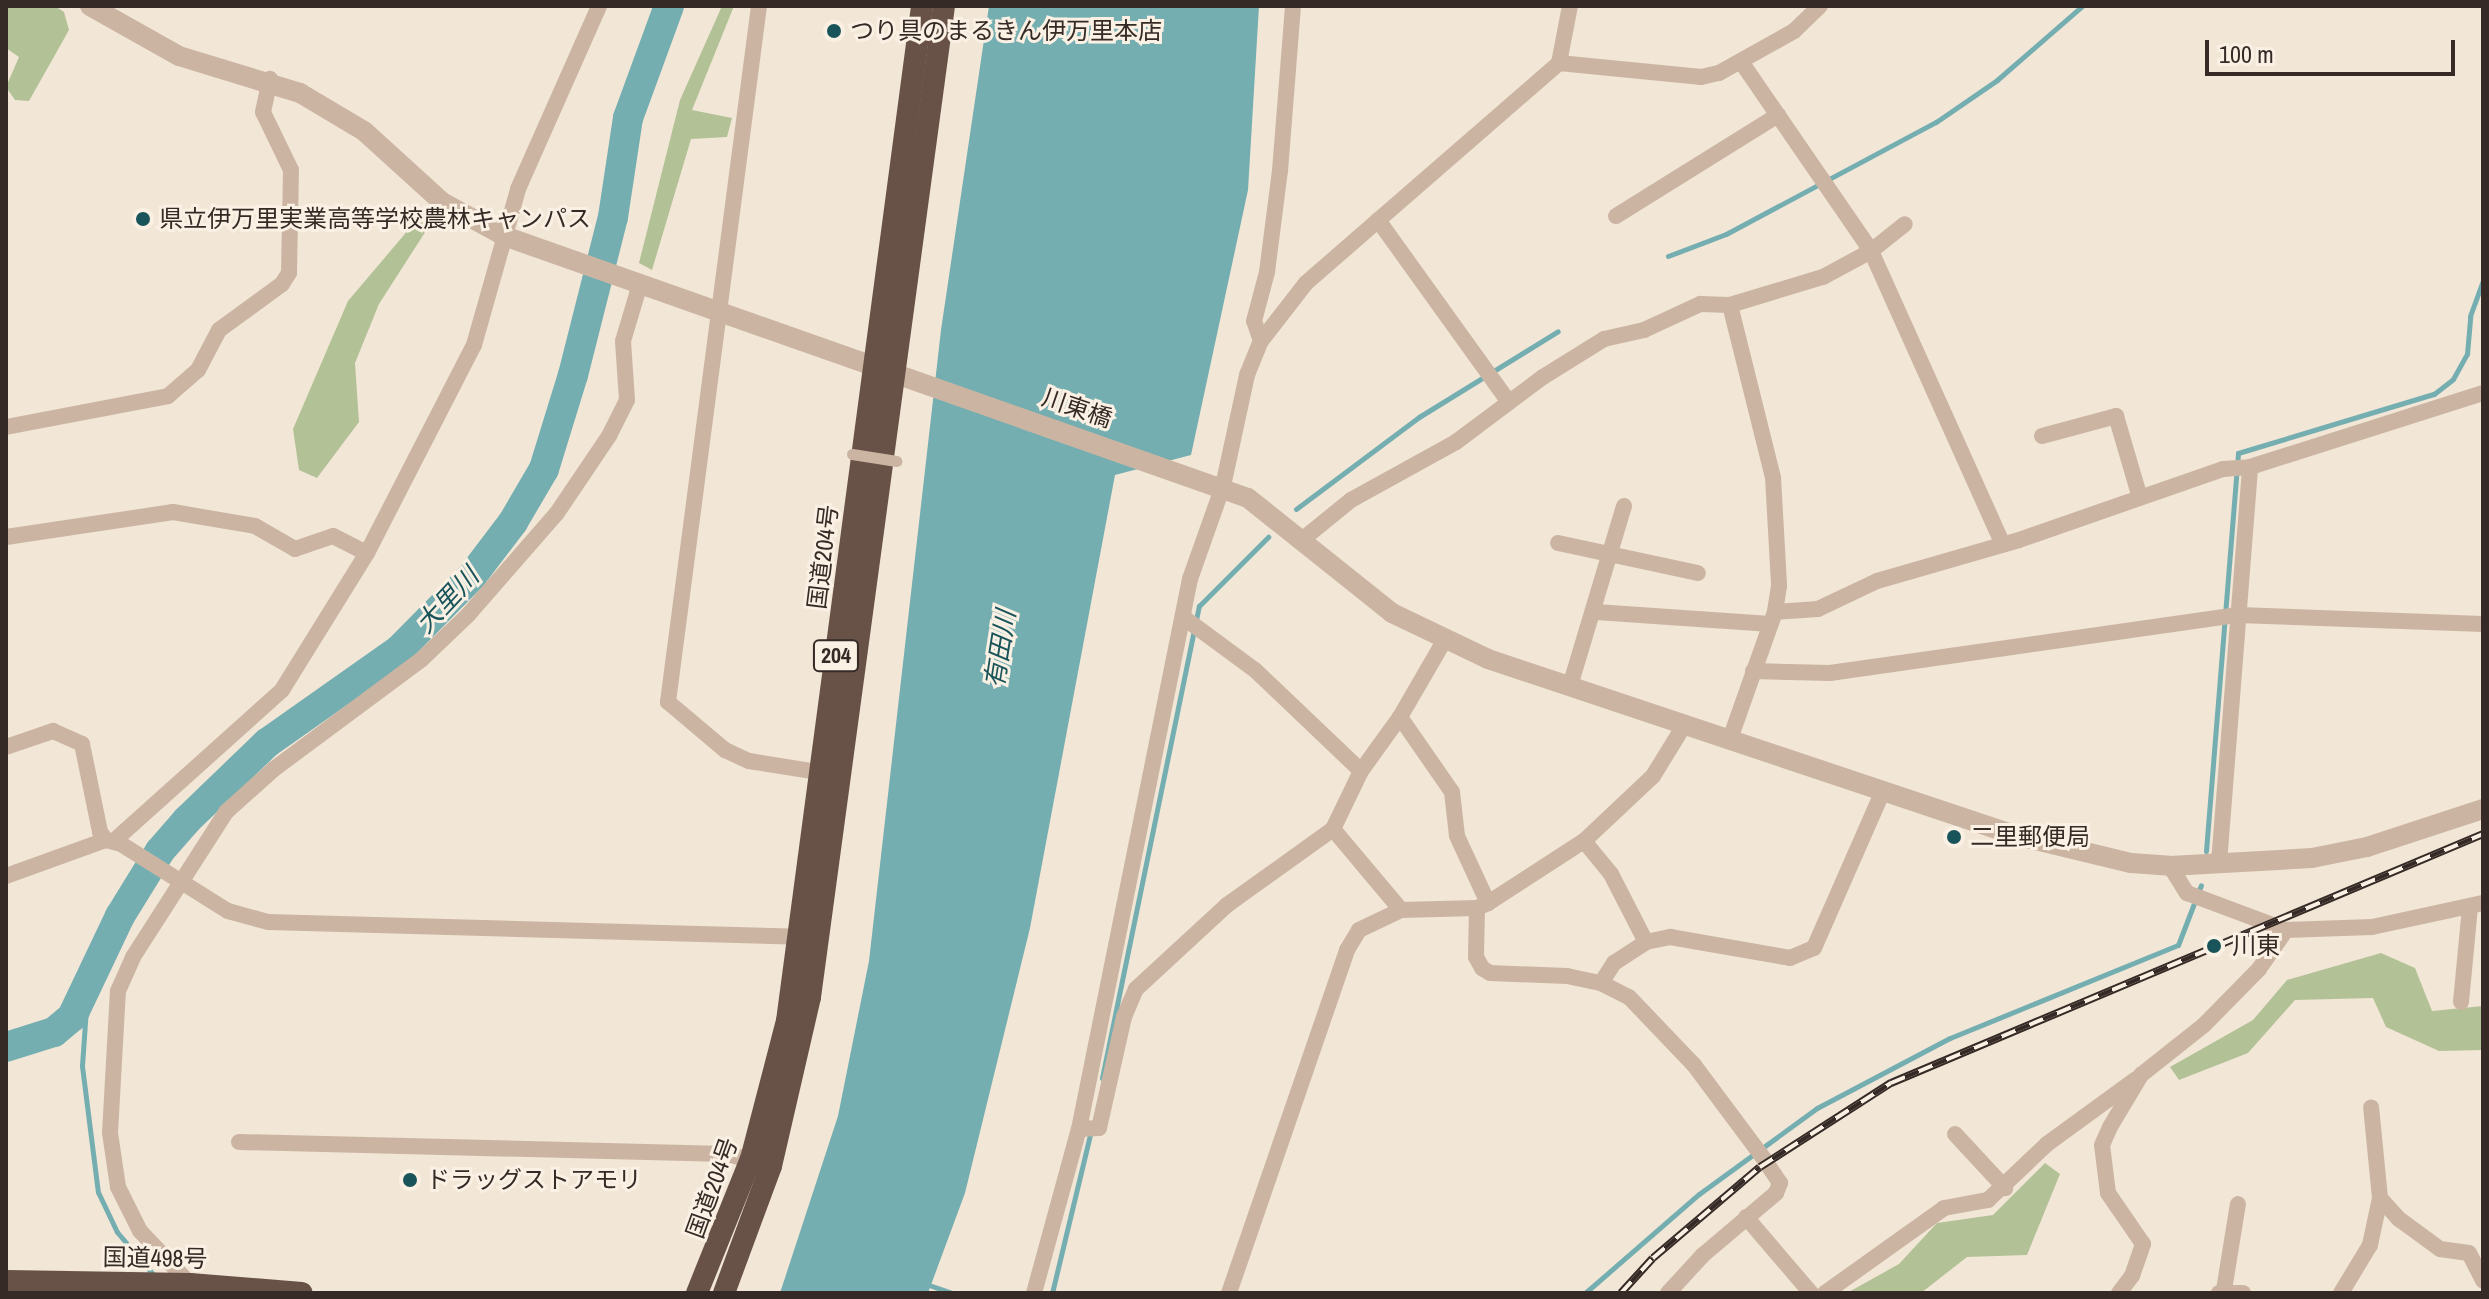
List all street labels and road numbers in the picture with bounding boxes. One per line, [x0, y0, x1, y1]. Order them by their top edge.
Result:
street label: 川東橋 [1038, 383, 1116, 433]
street label: 国道204号 [802, 503, 844, 611]
road number: 204 [812, 638, 860, 674]
street label: 国道204号 [681, 1134, 743, 1242]
street label: 国道498号 [102, 1243, 208, 1273]

